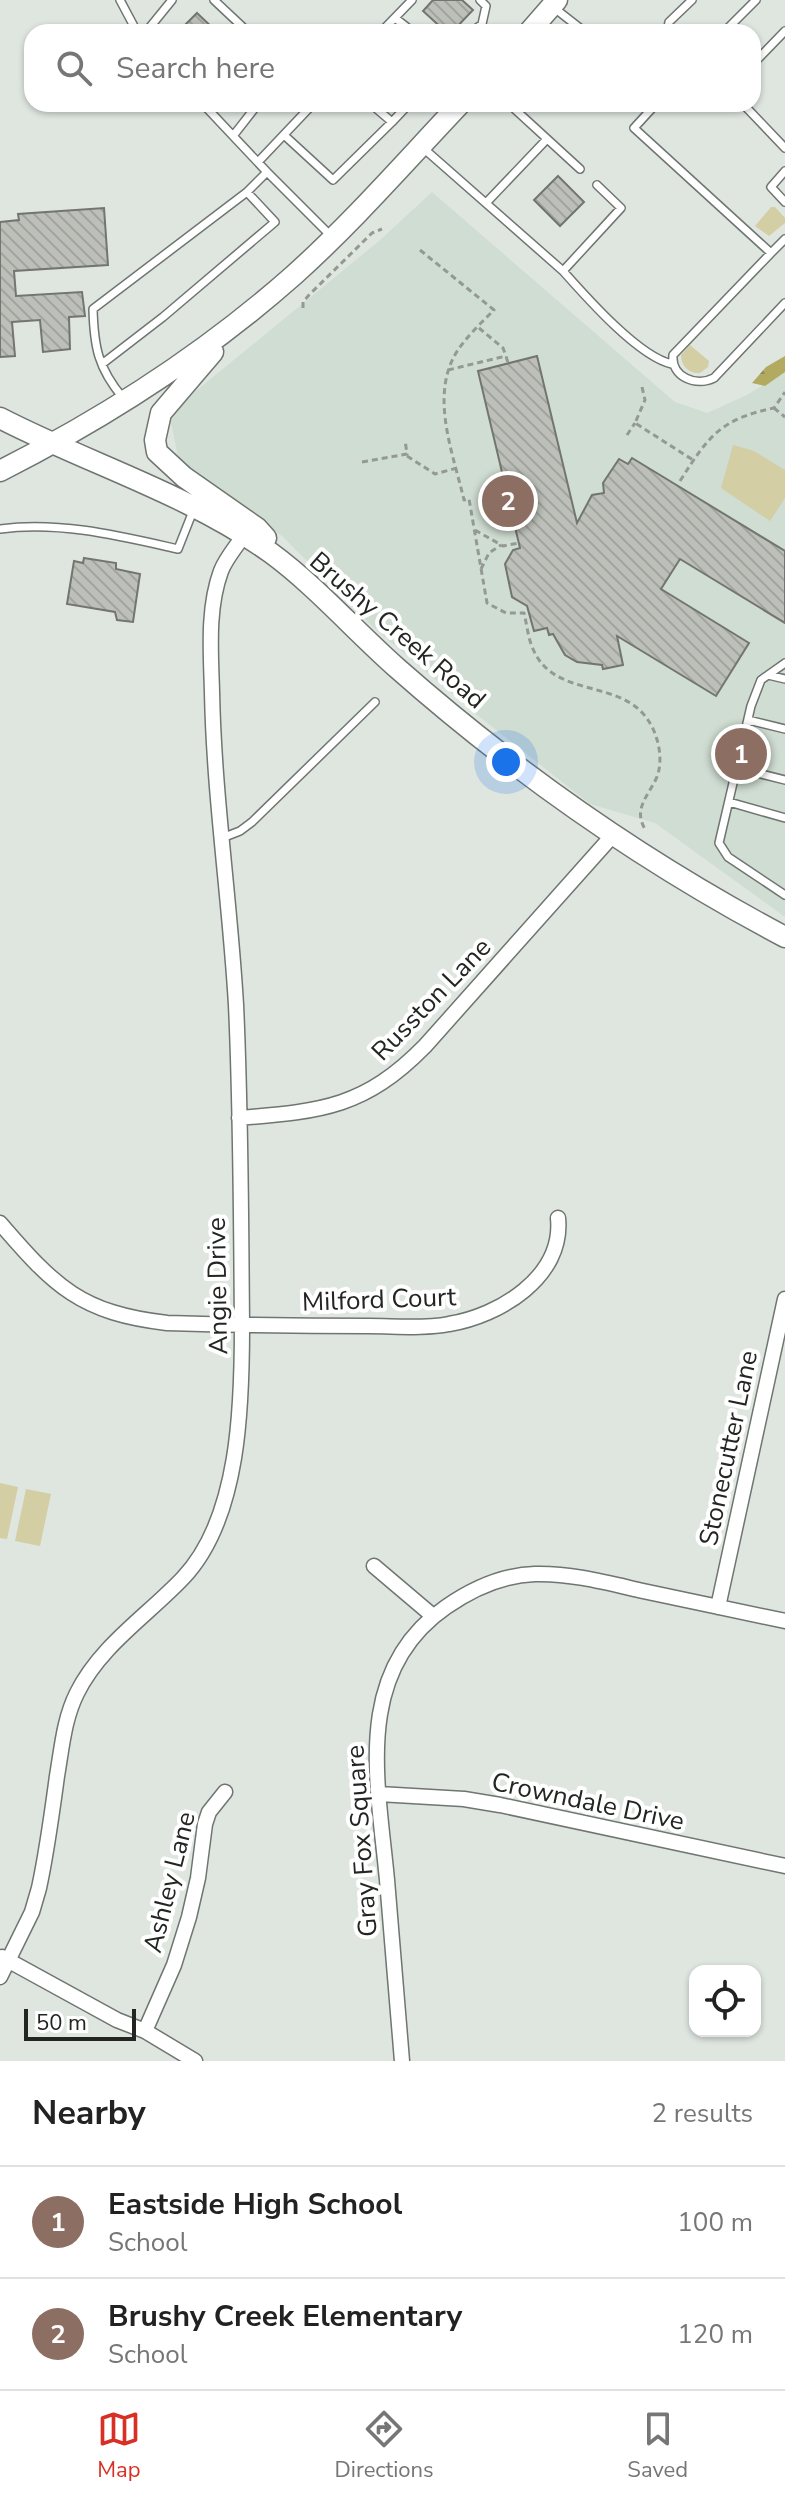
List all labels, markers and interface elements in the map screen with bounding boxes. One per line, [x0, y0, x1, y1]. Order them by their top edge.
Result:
search box [24, 24, 761, 112]
icon: search [52, 46, 96, 90]
text: Search here [116, 48, 275, 89]
pin: 2 [482, 471, 534, 531]
street label: Brushy Creek Road [302, 544, 493, 717]
pin: 1 [715, 724, 767, 784]
your location [486, 742, 526, 782]
street label: Russton Lane [364, 930, 499, 1068]
street label: Angie Drive [199, 1217, 236, 1355]
street label: Milford Court [301, 1279, 458, 1320]
street label: Stonecutter Lane [691, 1347, 766, 1549]
street label: Gray Fox Square [337, 1744, 386, 1938]
street label: Crowndale Drive [488, 1764, 688, 1839]
street label: Ashley Lane [135, 1808, 204, 1956]
map controls [689, 1965, 761, 2037]
button: locate [689, 1965, 761, 2037]
scale bar [24, 2005, 136, 2041]
text: 50 m [36, 2008, 87, 2038]
text: Nearby [32, 2090, 146, 2136]
text: 2 results [652, 2096, 753, 2131]
text: Eastside High School [108, 2184, 402, 2225]
text: 1 [50, 2205, 66, 2240]
text: 100 m [677, 2205, 753, 2240]
text: School [108, 2225, 187, 2260]
text: Brushy Creek Elementary [108, 2296, 462, 2337]
text: 2 [50, 2317, 66, 2352]
text: 120 m [677, 2317, 753, 2352]
text: School [108, 2337, 187, 2372]
tab: Map [97, 2407, 141, 2485]
tab: Directions [335, 2407, 434, 2485]
tab: Saved [627, 2407, 688, 2485]

